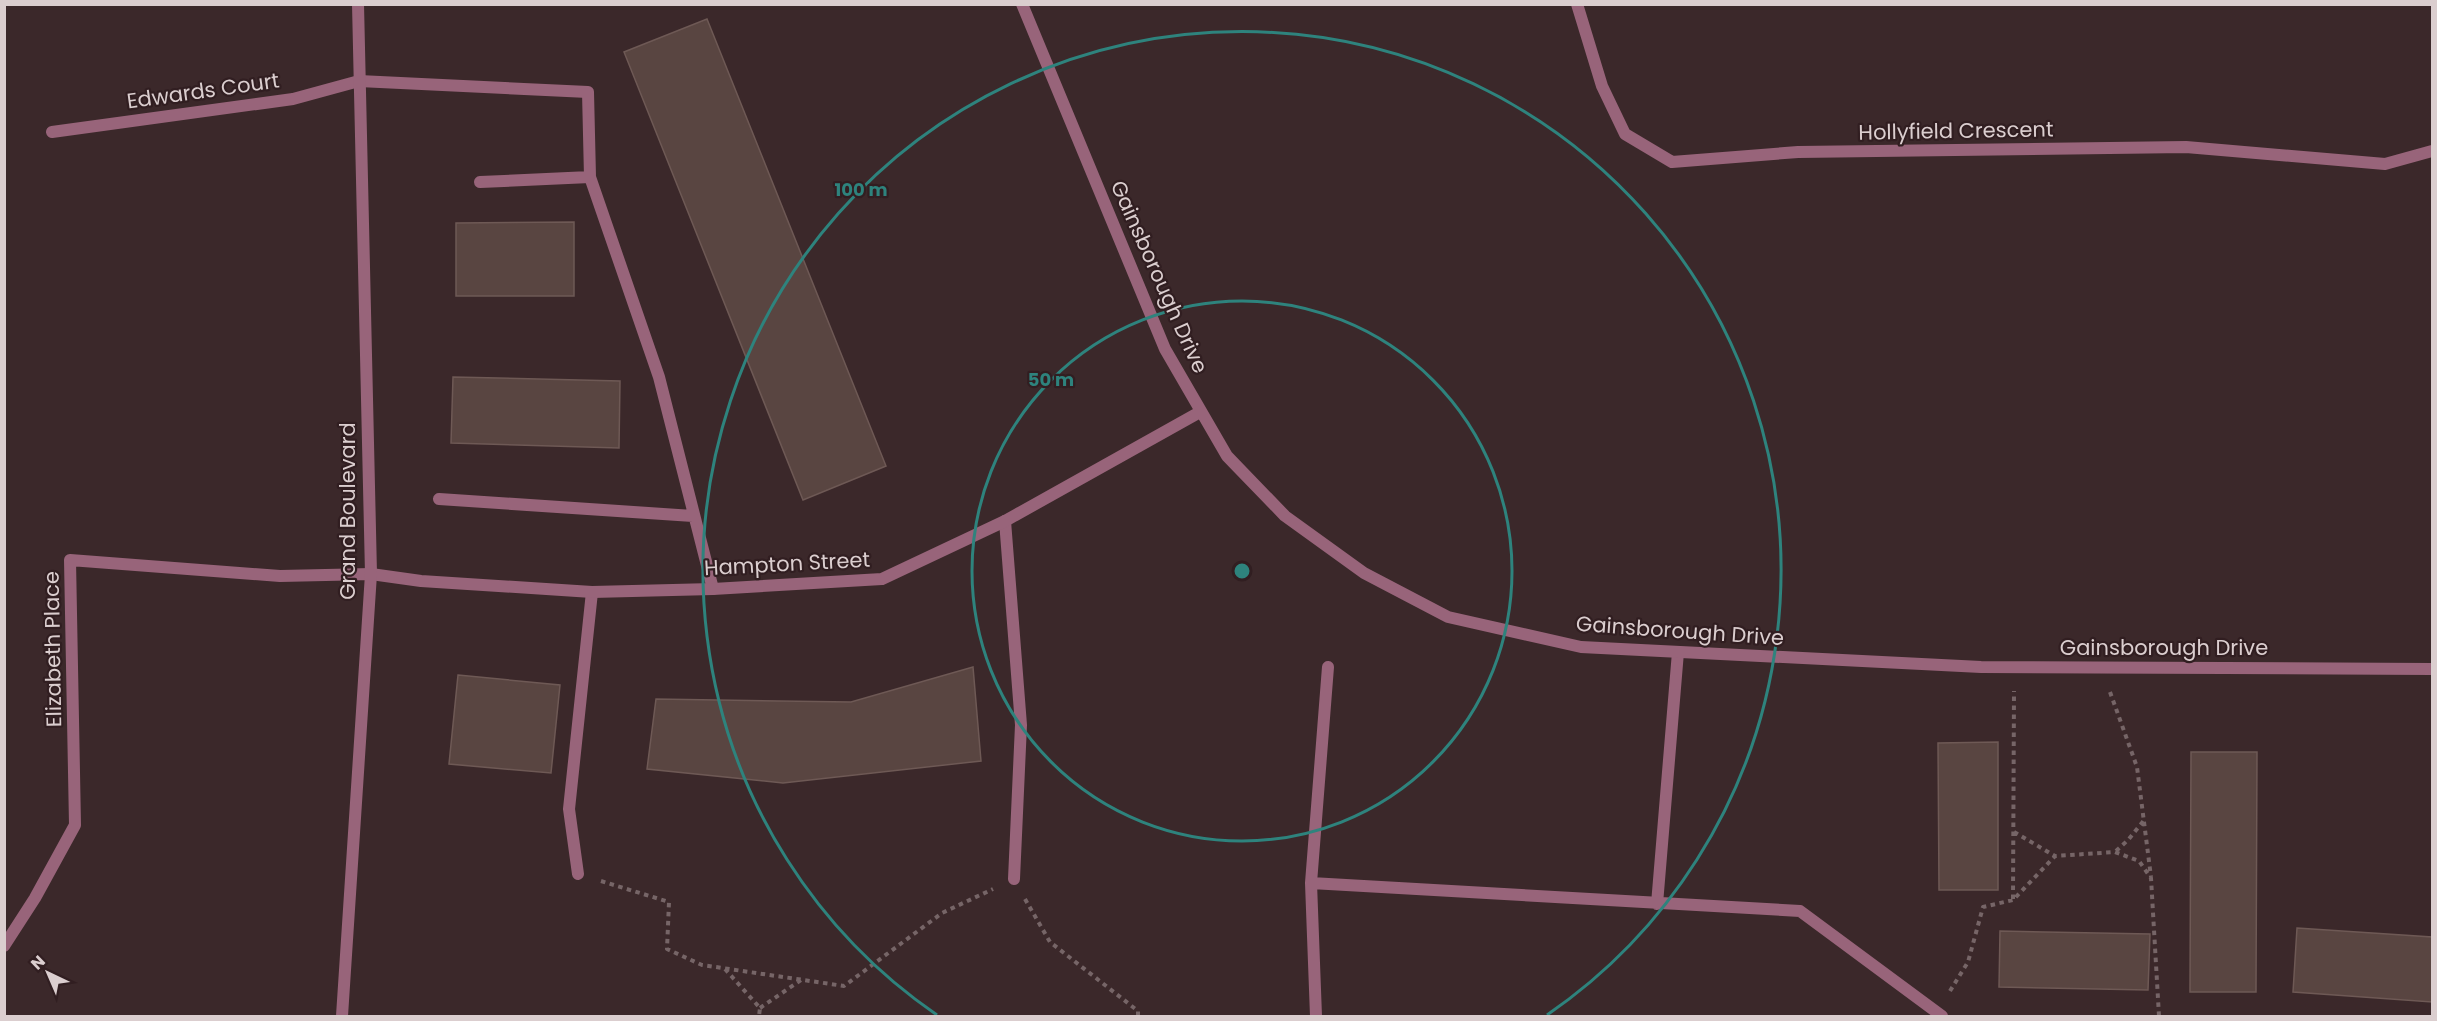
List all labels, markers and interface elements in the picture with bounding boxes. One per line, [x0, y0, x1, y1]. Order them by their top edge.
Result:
street label: Edwards Court [125, 65, 281, 116]
street label: Hollyfield Crescent [1858, 114, 2054, 147]
street label: Gainsborough Drive [1104, 176, 1215, 378]
text: 100 m [834, 177, 888, 202]
text: 50 m [1028, 367, 1074, 392]
street label: Grand Boulevard [333, 422, 362, 600]
street label: Hampton Street [703, 545, 871, 582]
centre of rings [1232, 561, 1252, 581]
street label: Elizabeth Place [37, 571, 68, 727]
street label: Gainsborough Drive [1575, 609, 1785, 652]
street label: Gainsborough Drive [2060, 633, 2268, 662]
north arrow [18, 943, 78, 1003]
text: N [26, 950, 50, 975]

